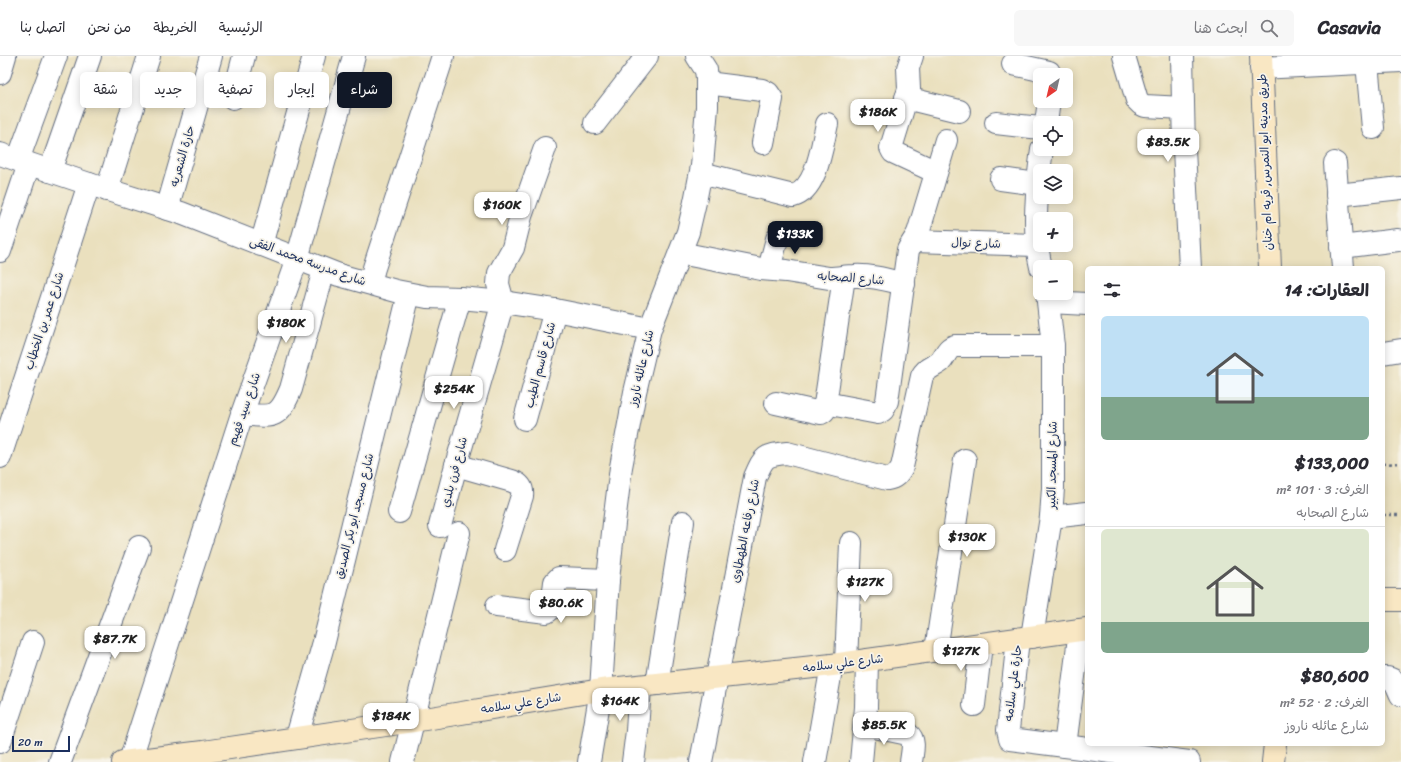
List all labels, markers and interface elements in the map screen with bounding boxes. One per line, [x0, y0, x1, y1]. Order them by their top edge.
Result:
search box [1014, 10, 1294, 46]
text: Casavia [1318, 11, 1381, 44]
text: اتصل بنا [20, 15, 66, 40]
text: من نحن [88, 15, 131, 40]
text: الخريطة [153, 15, 197, 40]
text: الرئيسية [219, 15, 263, 40]
text: ابحث هنا [1194, 15, 1248, 41]
icon: search [1258, 17, 1280, 39]
north arrow [1033, 68, 1073, 108]
map controls [1033, 68, 1073, 300]
chip: شقة [80, 72, 132, 108]
chip: جديد [140, 72, 196, 108]
chip: تصفية [204, 72, 266, 108]
chip: إيجار [274, 72, 329, 108]
chip: شراء [337, 72, 392, 108]
street label: طريق مدينه ابو النمرس, قريه ام خنان [1251, 73, 1279, 251]
pin: $186K [850, 99, 906, 133]
text: $186K [859, 100, 897, 123]
button: locate [1033, 116, 1073, 156]
street label: حارة الشعريه [163, 123, 201, 189]
pin: $83.5K [1135, 129, 1201, 163]
text: $83.5K [1146, 130, 1190, 153]
button: layers [1033, 164, 1073, 204]
pin: $160K [474, 192, 530, 226]
text: $160K [483, 193, 521, 216]
button: + [1033, 212, 1073, 252]
pin: $133K [767, 221, 823, 255]
text: $133K [777, 222, 813, 245]
street label: شارع مدرسه محمد الفقى [247, 230, 369, 292]
street label: شارع نوال [951, 231, 1001, 255]
button: − [1033, 260, 1073, 300]
street label: شارع الصحابه [817, 265, 885, 291]
street label: شارع عمر بن الخطاب [18, 269, 70, 373]
text: العقارات: 14 [1285, 275, 1369, 305]
icon: filters [1101, 279, 1123, 301]
pin: $180K [258, 310, 314, 344]
text: $180K [267, 311, 305, 334]
street label: شارع قاسم الطيب [518, 319, 562, 411]
street label: شارع عائله ناروز [621, 328, 660, 409]
icon: home [1199, 342, 1271, 414]
street label: شارع سيد فهيم [221, 369, 267, 449]
pin: $254K [426, 376, 482, 410]
text: $254K [434, 377, 474, 400]
street label: شارع المسجد الكبير [1040, 421, 1064, 510]
street label: شارع فرن بلدي [434, 434, 474, 510]
text: $133,000 [1295, 448, 1369, 478]
street label: شارع مسجد ابو بكر الصديق [328, 451, 380, 581]
street label: شارع رفاعه الطهطاوى [724, 477, 766, 585]
text: الغرف: 3 · 101 m² [1276, 478, 1369, 501]
text: شارع الصحابه [1296, 501, 1369, 524]
pin: $130K [939, 524, 995, 558]
text: $130K [948, 525, 986, 548]
icon: home [1199, 555, 1271, 627]
pin: $127K [837, 569, 893, 603]
text: $127K [846, 570, 884, 593]
pin: $80.6K [528, 590, 594, 624]
text: $80.6K [539, 591, 583, 614]
pin: $87.7K [82, 626, 148, 660]
text: $87.7K [93, 627, 137, 650]
pin: $127K [933, 638, 989, 672]
text: $127K [942, 639, 980, 662]
street label: حارة علي سلامه [997, 643, 1029, 723]
street label: شارع علي سلامه [801, 647, 885, 679]
text: $80,600 [1301, 661, 1369, 691]
street label: شارع علي سلامه [479, 686, 563, 720]
pin: $164K [592, 688, 648, 722]
text: $164K [601, 689, 639, 712]
text: الغرف: 2 · 52 m² [1280, 691, 1369, 714]
pin: $184K [363, 703, 419, 737]
text: $184K [372, 704, 410, 727]
pin: $85.5K [851, 712, 917, 746]
text: $85.5K [862, 713, 906, 736]
text: شارع عائله ناروز [1285, 714, 1369, 737]
text: 20 m [18, 733, 43, 752]
scale bar [12, 734, 70, 753]

